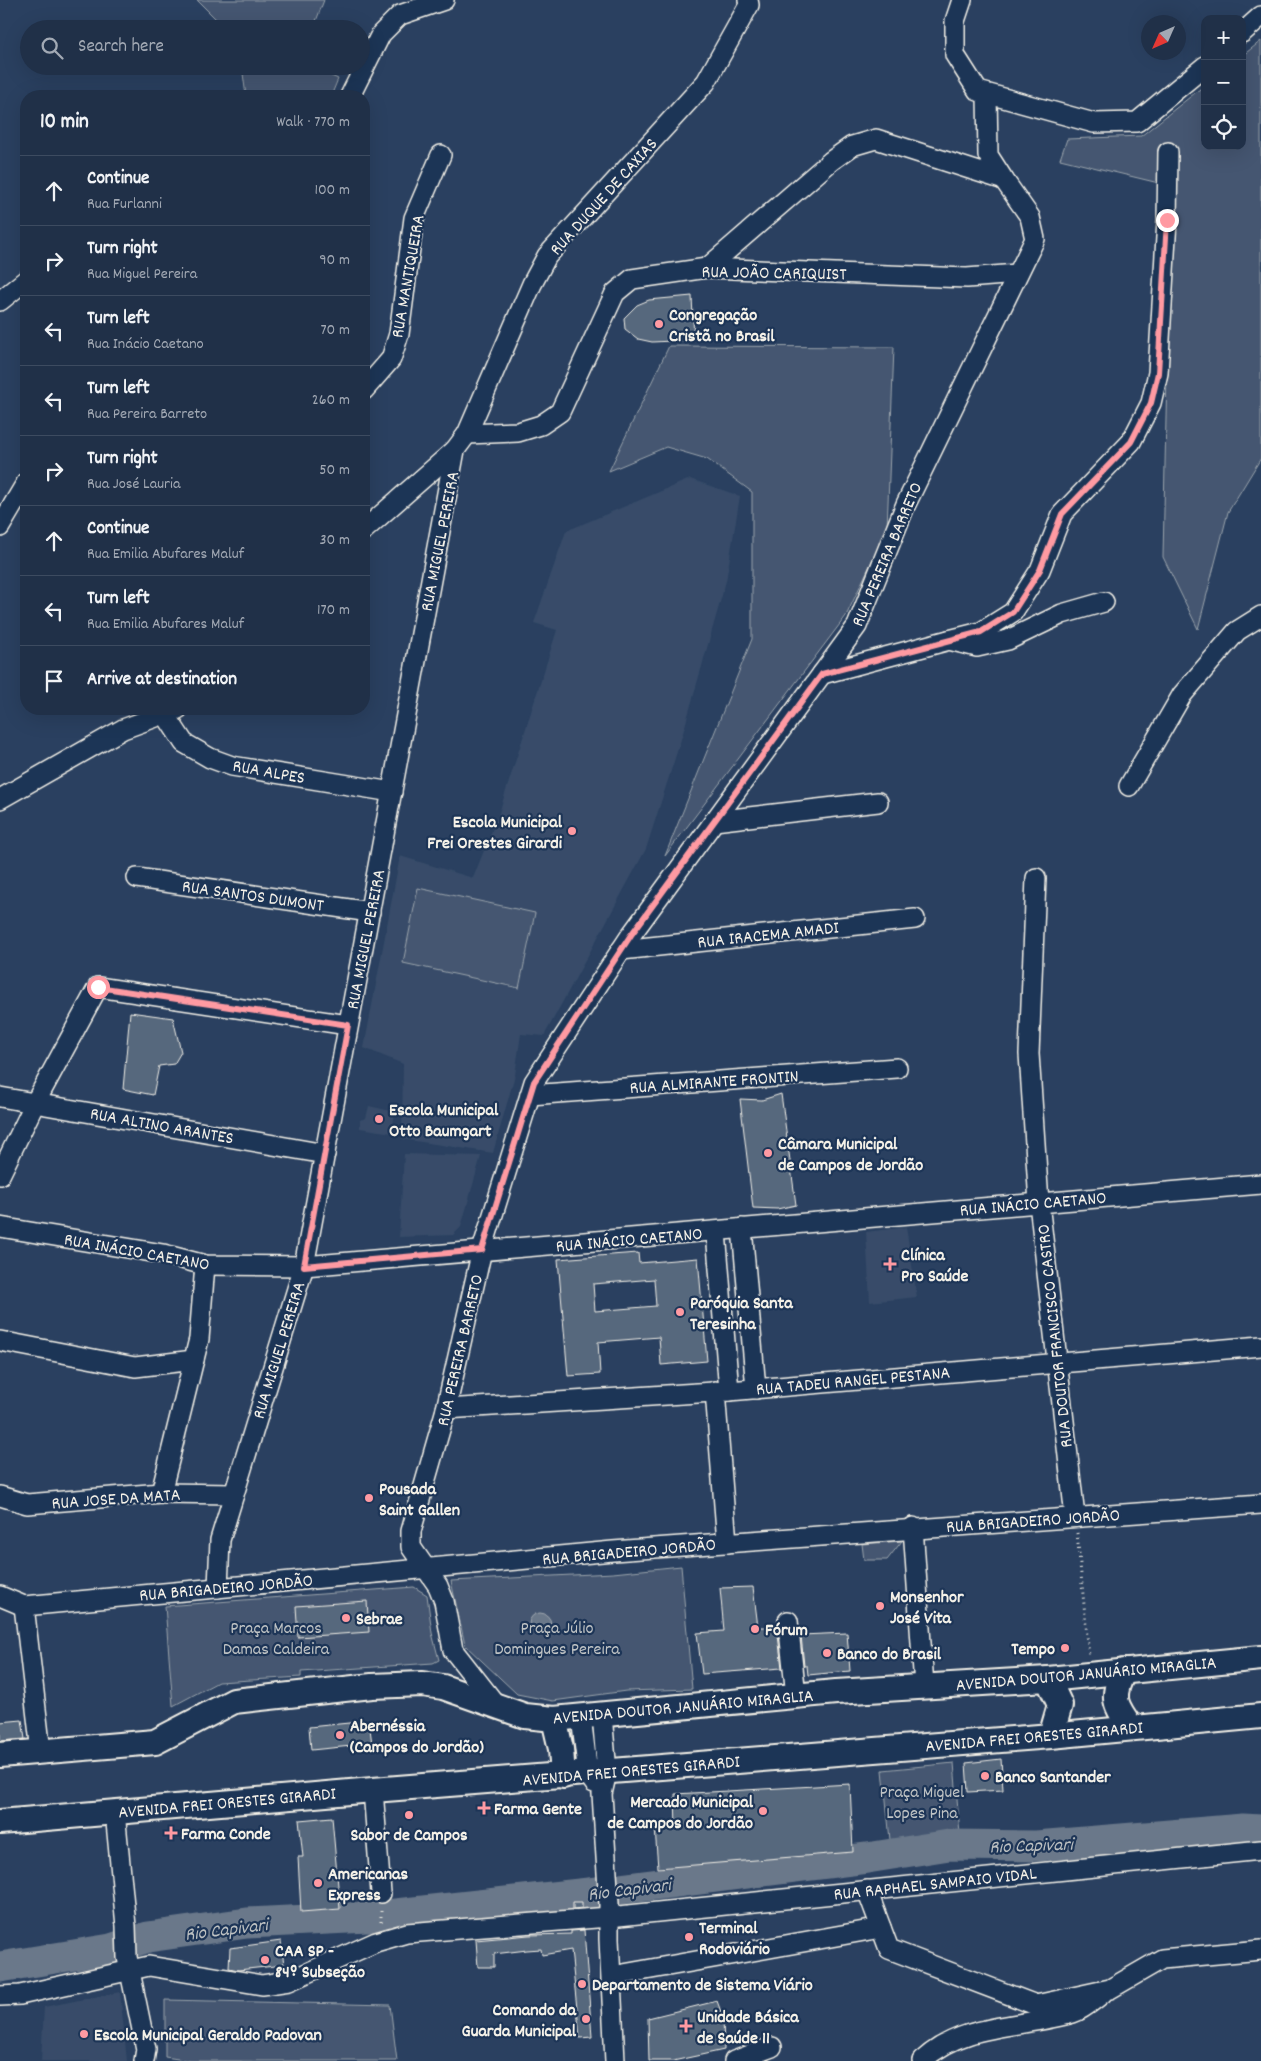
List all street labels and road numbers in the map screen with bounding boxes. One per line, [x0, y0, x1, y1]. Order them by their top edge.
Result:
street label: RUA DUQUE DE CAXIAS [545, 133, 665, 262]
street label: RUA MANTIQUEIRA [386, 213, 433, 340]
street label: RUA JOÃO CARIQUIST [701, 261, 847, 288]
street label: RUA MIGUEL PEREIRA [416, 469, 467, 614]
street label: RUA PEREIRA BARRETO [847, 479, 930, 631]
street label: RUA ALPES [231, 755, 307, 792]
street label: RUA MIGUEL PEREIRA [342, 867, 393, 1012]
street label: RUA SANTOS DUMONT [180, 875, 325, 920]
street label: RUA IRACEMA AMADI [696, 917, 841, 956]
street label: RUA ALMIRANTE FRONTIN [629, 1065, 800, 1102]
street label: RUA ALTINO ARANTES [88, 1103, 235, 1152]
street label: RUA INÁCIO CAETANO [959, 1187, 1108, 1224]
street label: RUA INÁCIO CAETANO [555, 1223, 704, 1260]
street label: RUA DOUTOR FRANCISCO CASTRO [1032, 1223, 1081, 1449]
street label: RUA INÁCIO CAETANO [62, 1228, 211, 1279]
street label: RUA PEREIRA BARRETO [432, 1272, 491, 1429]
street label: RUA MIGUEL PEREIRA [248, 1279, 313, 1422]
street label: RUA TADEU RANGEL PESTANA [755, 1362, 952, 1403]
street label: RUA JOSE DA MATA [51, 1484, 182, 1517]
street label: RUA BRIGADEIRO JORDÃO [945, 1504, 1121, 1541]
street label: RUA BRIGADEIRO JORDÃO [541, 1533, 717, 1574]
street label: RUA BRIGADEIRO JORDÃO [138, 1569, 314, 1610]
street label: AVENIDA DOUTOR JANUÁRIO MIRAGLIA [955, 1652, 1218, 1699]
street label: AVENIDA DOUTOR JANUÁRIO MIRAGLIA [552, 1685, 815, 1732]
street label: AVENIDA FREI ORESTES GIRARDI [924, 1716, 1145, 1760]
street label: AVENIDA FREI ORESTES GIRARDI [521, 1750, 742, 1794]
street label: AVENIDA FREI ORESTES GIRARDI [117, 1782, 338, 1826]
street label: RUA RAPHAEL SAMPAIO VIDAL [833, 1862, 1039, 1909]

